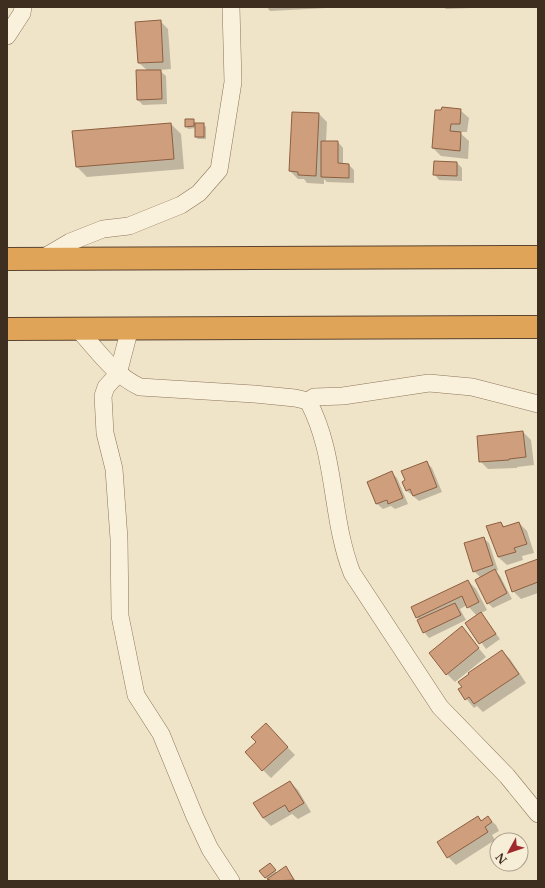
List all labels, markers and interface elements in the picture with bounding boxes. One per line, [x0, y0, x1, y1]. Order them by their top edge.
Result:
north arrow [489, 832, 529, 872]
text: N [492, 849, 510, 867]

